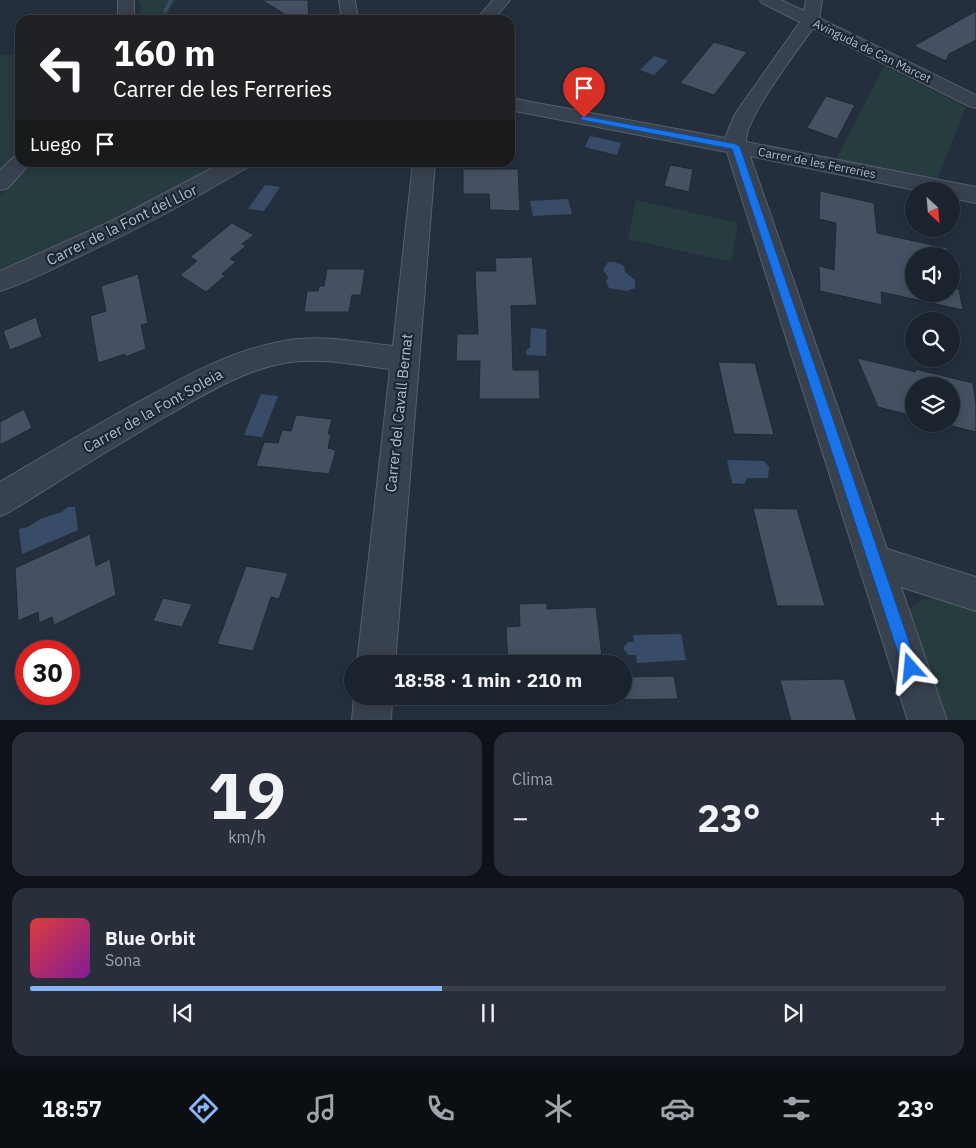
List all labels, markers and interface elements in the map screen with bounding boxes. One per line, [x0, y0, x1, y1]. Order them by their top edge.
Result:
street label: Avinguda de Can Marcet [811, 15, 934, 86]
text: 160 m [113, 30, 216, 76]
icon: left [30, 35, 95, 100]
pin [563, 67, 605, 118]
text: Carrer de les Ferreries [113, 74, 332, 103]
icon: arrive [570, 74, 598, 102]
icon: arrive [91, 130, 119, 158]
text: Luego [30, 132, 81, 156]
street label: Carrer de les Ferreries [757, 144, 877, 181]
street label: Carrer de la Font del Llor [43, 180, 201, 269]
north arrow [905, 182, 960, 238]
map controls [905, 182, 960, 432]
button: sound [905, 247, 960, 302]
button: search [905, 312, 960, 367]
street label: Carrer del Cavall Bernat [381, 333, 416, 493]
street label: Carrer de la Font Soleia [80, 364, 226, 457]
button: layers [905, 377, 960, 432]
speed limit sign: 30 [15, 640, 80, 705]
position arrow [884, 641, 936, 693]
text: 18:58 · 1 min · 210 m [394, 668, 582, 692]
text: 19 [208, 752, 286, 837]
text: Clima [512, 769, 553, 789]
text: 23° [697, 793, 761, 842]
text: − [512, 799, 529, 836]
text: + [929, 799, 946, 836]
text: km/h [228, 827, 266, 847]
text: Blue Orbit [105, 926, 195, 950]
text: Sona [105, 950, 141, 970]
icon: previous [169, 999, 197, 1027]
icon: pause [474, 999, 502, 1027]
icon: next [779, 999, 807, 1027]
icon: directions [186, 1091, 221, 1126]
icon: music [304, 1091, 339, 1126]
icon: phone [423, 1091, 458, 1126]
icon: climate [541, 1091, 576, 1126]
icon: car [660, 1091, 695, 1126]
icon: filters [779, 1091, 814, 1126]
text: 18:57 [42, 1094, 102, 1123]
text: 23° [897, 1094, 934, 1123]

